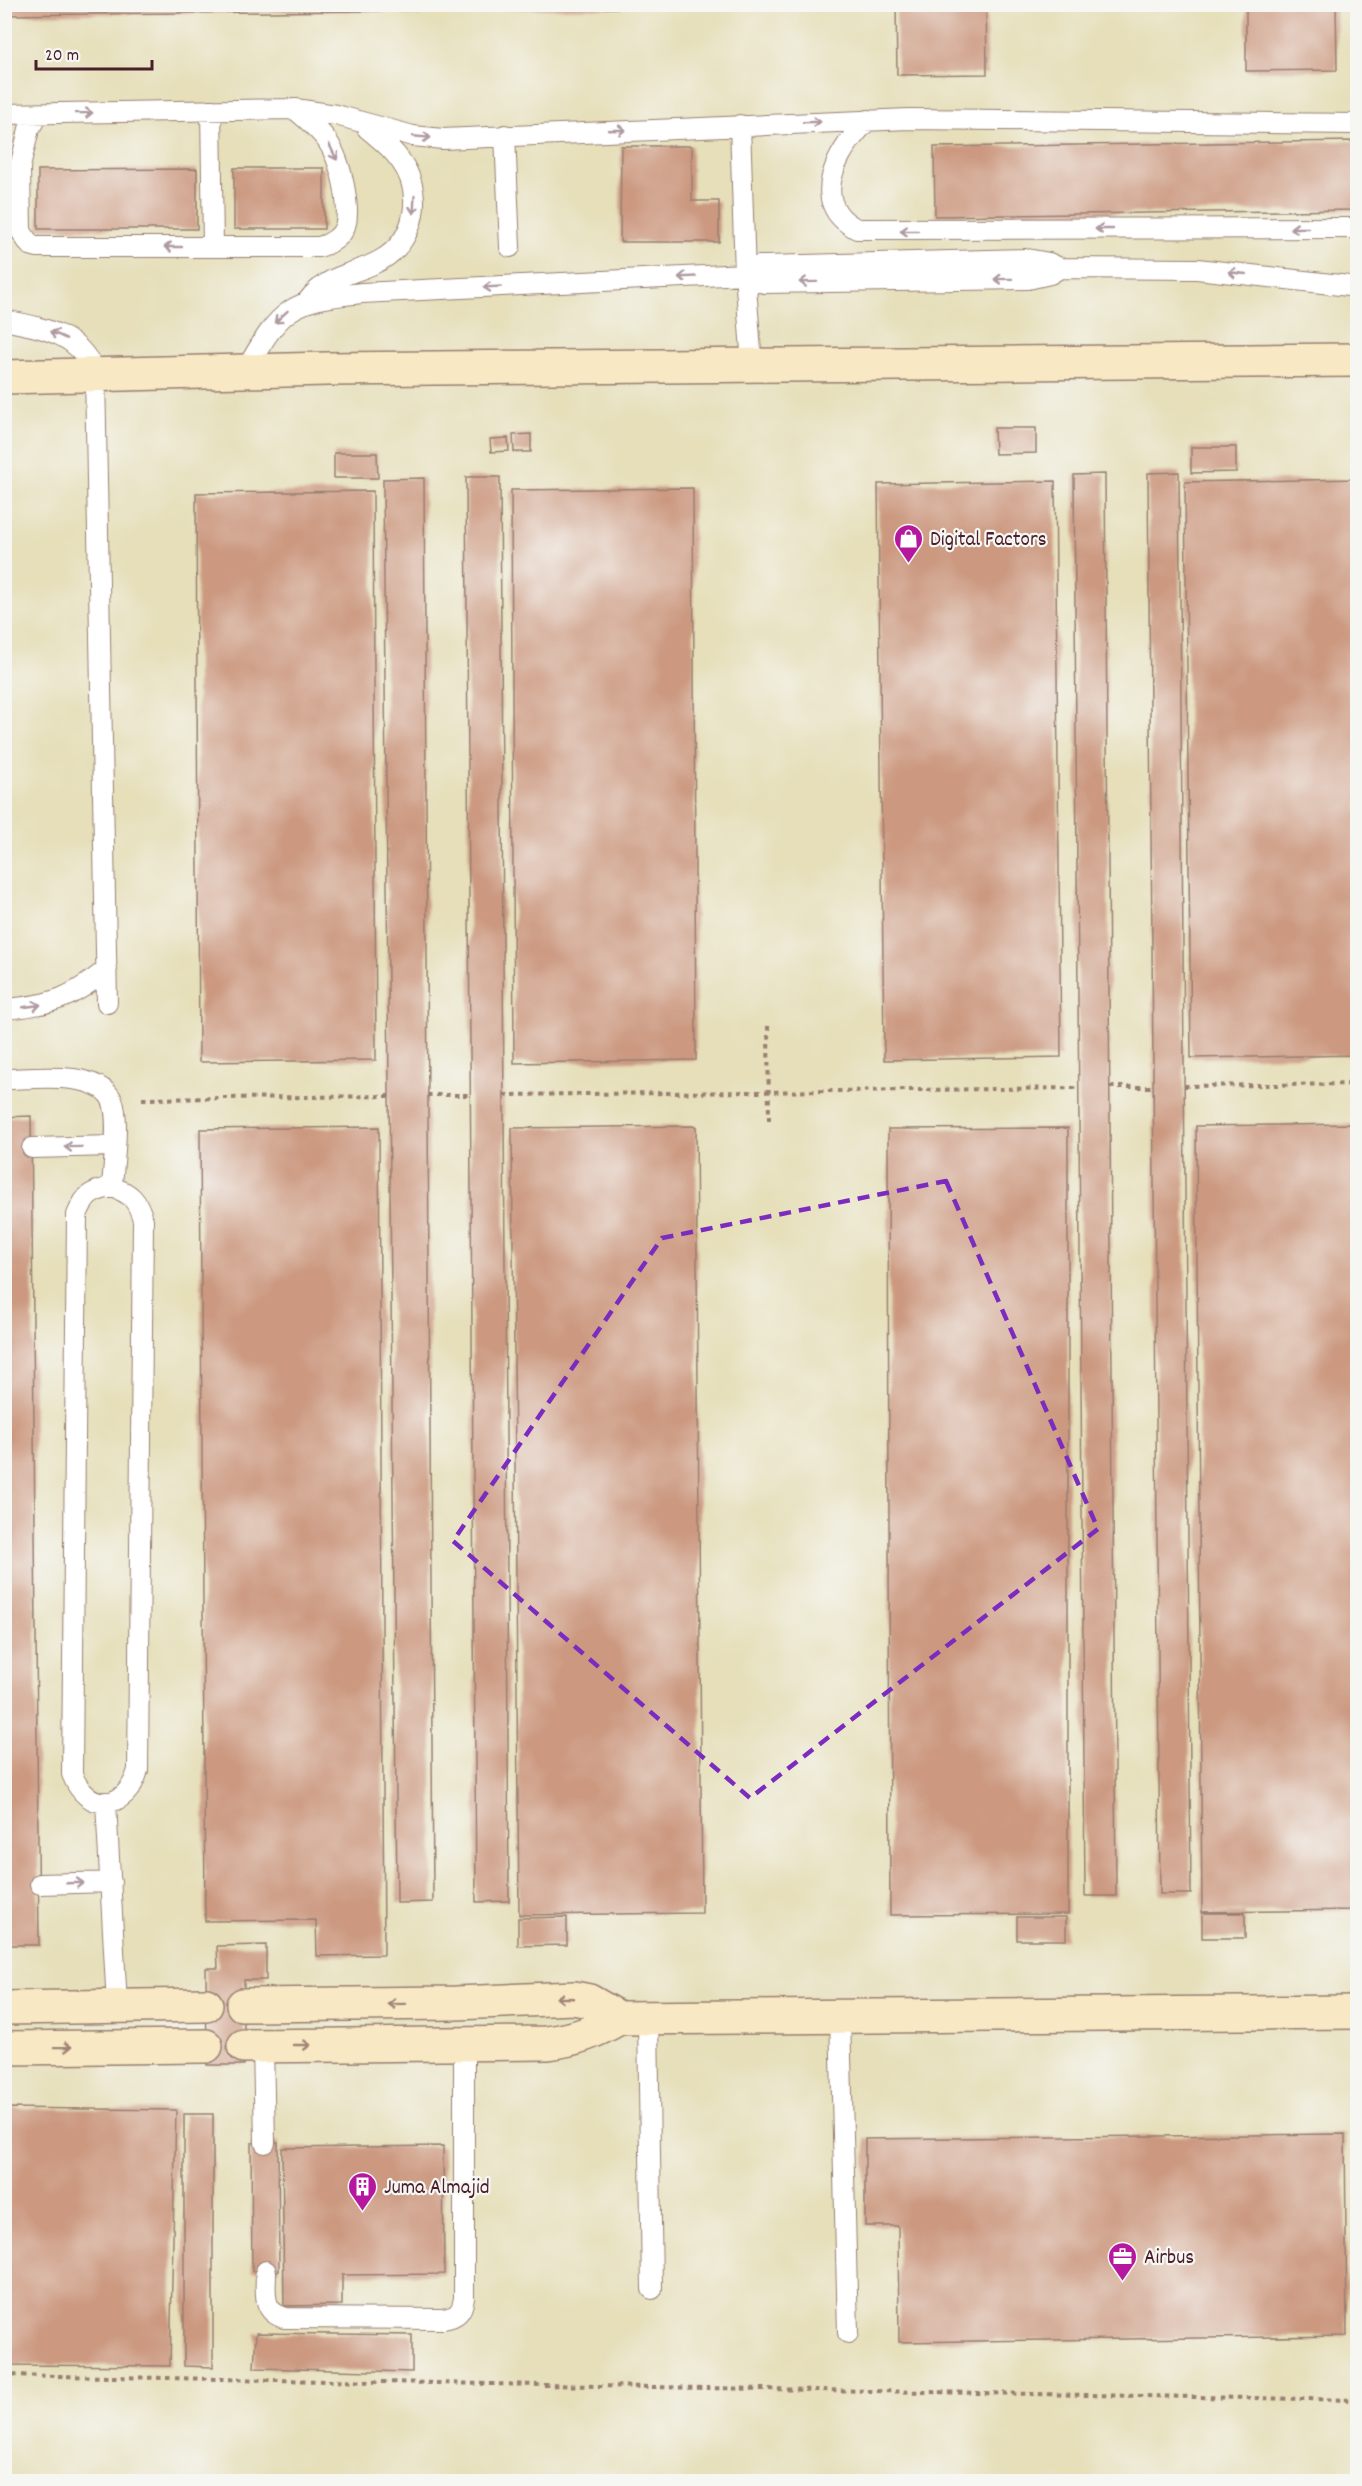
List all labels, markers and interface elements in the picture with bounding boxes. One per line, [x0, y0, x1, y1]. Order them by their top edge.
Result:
scale bar [36, 33, 152, 71]
text: 20 m [45, 44, 79, 69]
one-way arrow [73, 107, 93, 118]
one-way arrow [801, 117, 821, 128]
one-way arrow [607, 125, 627, 136]
one-way arrow [412, 132, 432, 143]
one-way arrow [328, 143, 340, 161]
one-way arrow [408, 195, 419, 214]
one-way arrow [1290, 222, 1310, 234]
one-way arrow [1095, 223, 1115, 235]
one-way arrow [900, 225, 920, 236]
one-way arrow [163, 241, 183, 253]
one-way arrow [1227, 267, 1247, 278]
one-way arrow [677, 272, 697, 283]
one-way arrow [994, 274, 1014, 285]
one-way arrow [799, 276, 819, 288]
one-way arrow [482, 281, 502, 292]
one-way arrow [274, 310, 289, 324]
one-way arrow [50, 329, 68, 341]
shop icon: Digital Factors [893, 522, 925, 564]
place label: Digital Factors [930, 526, 1047, 556]
one-way arrow [22, 1001, 42, 1012]
one-way arrow [63, 1142, 83, 1153]
one-way arrow [65, 1877, 85, 1889]
one-way arrow [556, 1993, 576, 2004]
one-way arrow [388, 1998, 408, 2010]
one-way arrow [292, 2039, 312, 2051]
one-way arrow [52, 2042, 72, 2053]
building icon: Juma Almajid [347, 2170, 379, 2212]
place label: Juma Almajid [384, 2174, 490, 2204]
office icon: Airbus [1107, 2240, 1139, 2282]
place label: Airbus [1144, 2244, 1194, 2274]

